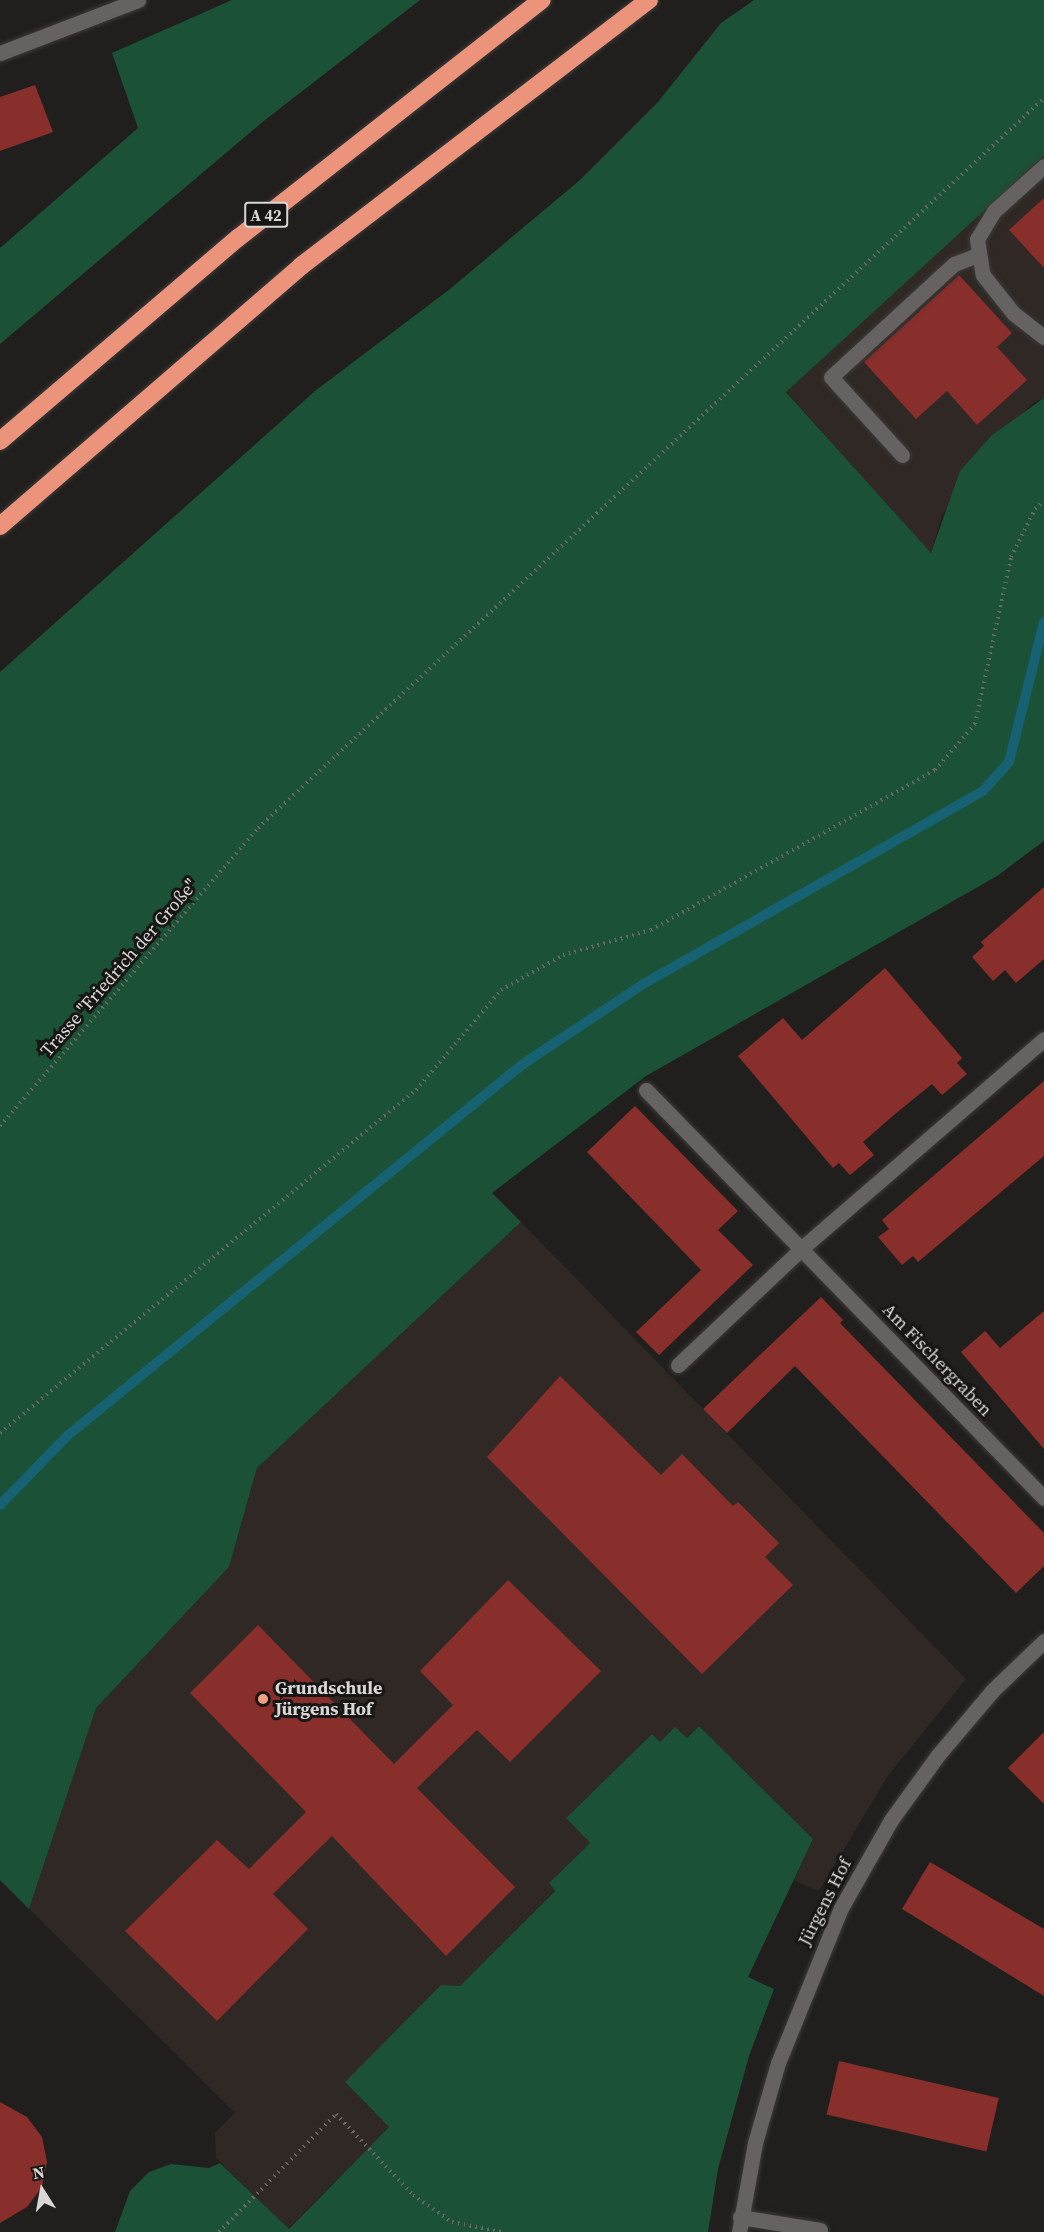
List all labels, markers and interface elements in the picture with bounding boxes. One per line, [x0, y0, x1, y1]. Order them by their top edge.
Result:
road number: A 42 [244, 202, 288, 228]
street label: Trasse "Friedrich der Große" [36, 875, 202, 1061]
street label: Am Fischergraben [878, 1299, 996, 1421]
place label: Grundschule Jürgens Hof [275, 1678, 382, 1720]
marker: Grundschule Jürgens Hof [256, 1692, 270, 1706]
street label: Jürgens Hof [794, 1855, 856, 1949]
north arrow [12, 2160, 72, 2220]
text: N [31, 2160, 46, 2184]

